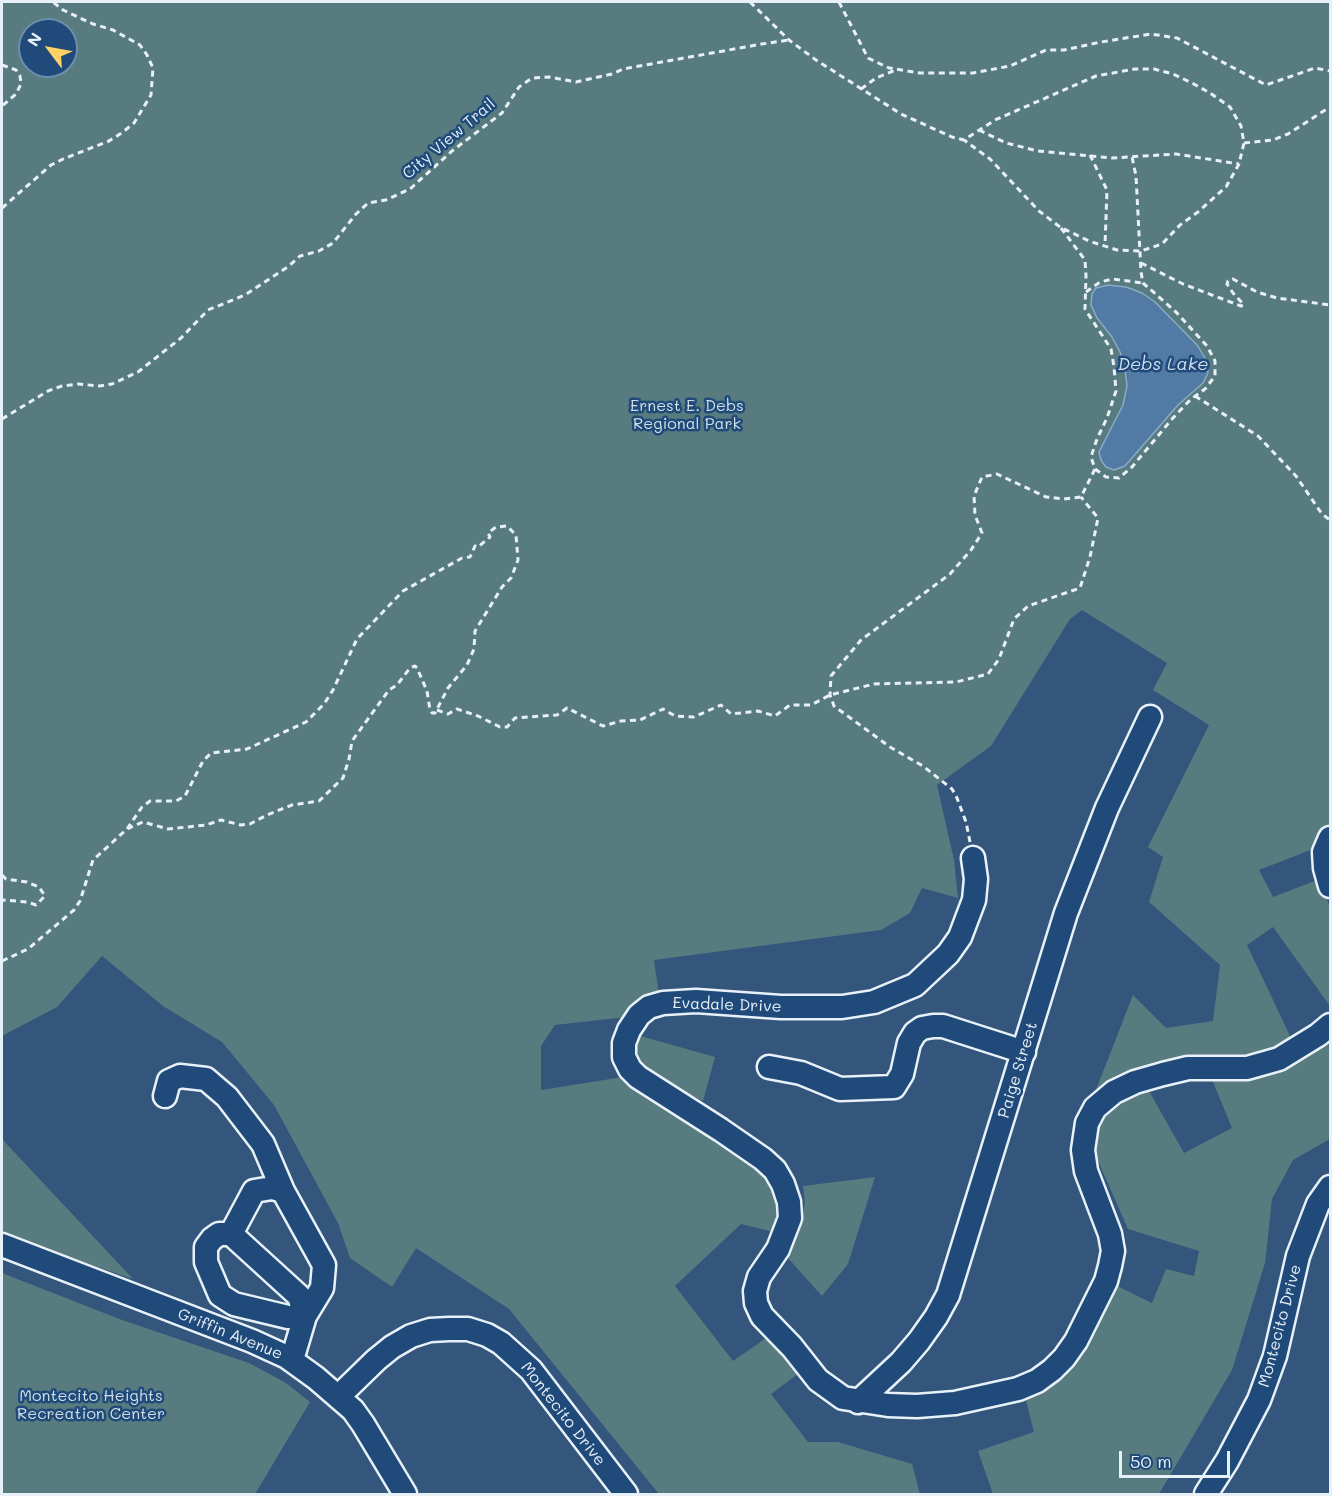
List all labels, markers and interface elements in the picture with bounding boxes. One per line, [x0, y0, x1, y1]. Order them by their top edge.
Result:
north arrow [18, 18, 78, 78]
text: N [22, 29, 46, 50]
street label: City View Trail [399, 95, 499, 183]
water label: Debs Lake [1118, 353, 1208, 375]
park label: Ernest E. Debs Regional Park [630, 396, 744, 434]
street label: Evadale Drive [672, 994, 782, 1016]
street label: Paige Street [994, 1019, 1042, 1121]
street label: Montecito Drive [1254, 1263, 1306, 1389]
street label: Griffin Avenue [175, 1304, 285, 1364]
street label: Montecito Drive [517, 1358, 609, 1470]
park label: Montecito Heights Recreation Center [17, 1386, 165, 1424]
scale bar [1122, 1439, 1233, 1477]
text: 50 m [1130, 1449, 1172, 1473]

